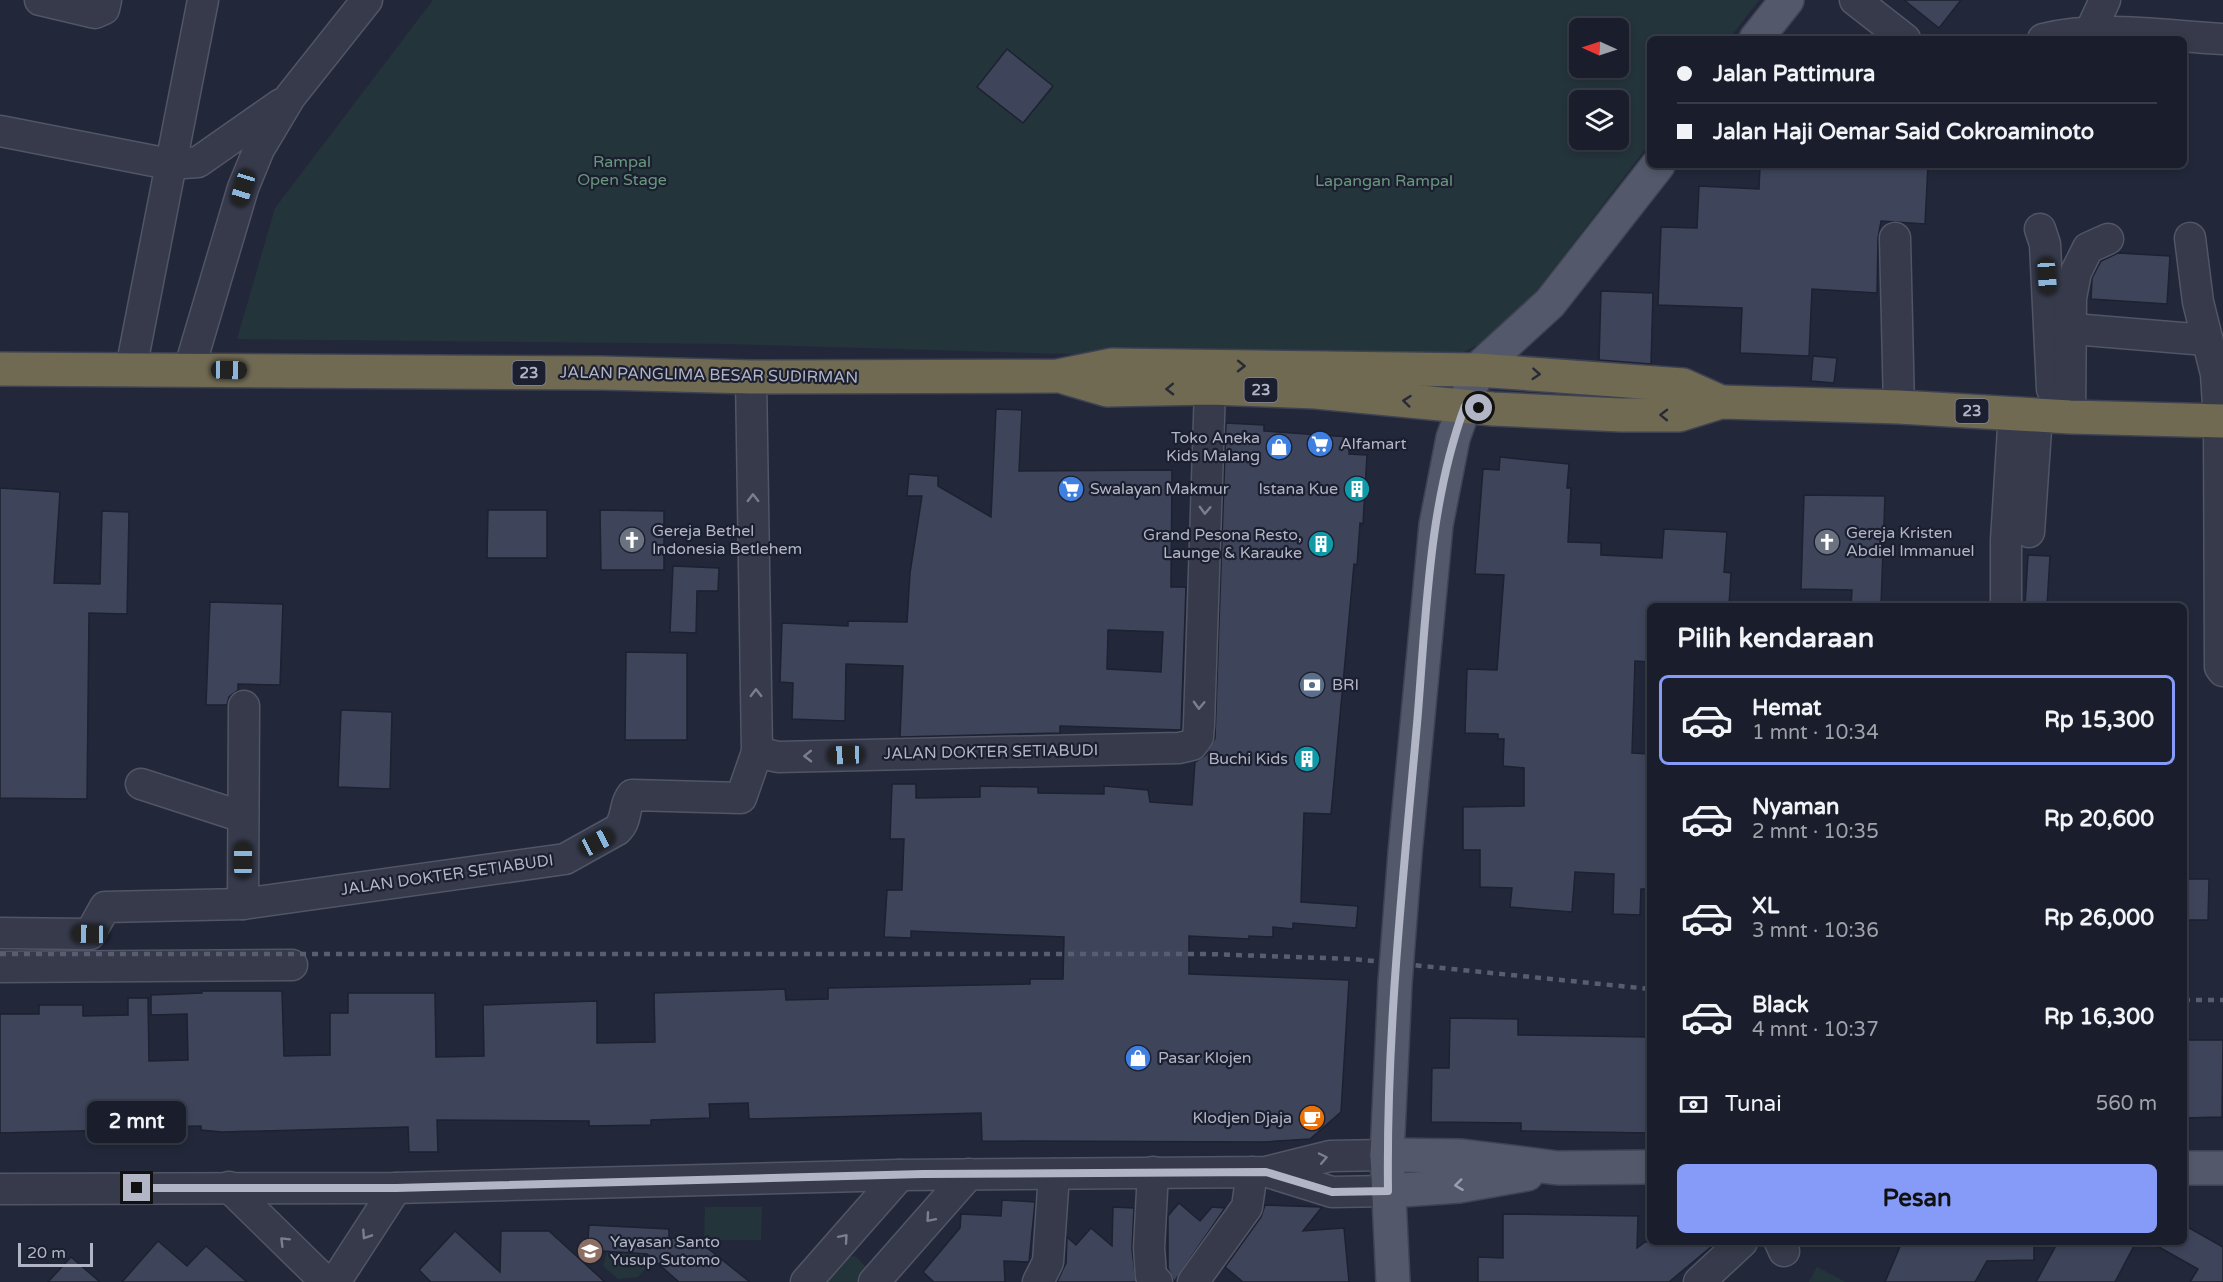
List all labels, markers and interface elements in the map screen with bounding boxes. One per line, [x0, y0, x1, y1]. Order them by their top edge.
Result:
north arrow [1569, 18, 1629, 78]
map controls [1569, 18, 1629, 150]
text: Jalan Pattimura [1713, 61, 1875, 87]
button: layers [1569, 90, 1629, 150]
text: Jalan Haji Oemar Said Cokroaminoto [1713, 119, 2094, 145]
park label: Rampal Open Stage [577, 152, 667, 190]
car [229, 168, 257, 208]
park label: Lapangan Rampal [1315, 171, 1453, 191]
car [2037, 257, 2057, 295]
one-way arrow [1237, 360, 1246, 372]
car [211, 361, 247, 379]
road number: 23 [512, 361, 546, 385]
street label: JALAN PANGLIMA BESAR SUDIRMAN [560, 362, 858, 388]
one-way arrow [1531, 367, 1540, 380]
road number: 23 [1244, 378, 1278, 402]
one-way arrow [1165, 383, 1174, 395]
route start [1465, 394, 1492, 421]
one-way arrow [1402, 395, 1411, 408]
road number: 23 [1956, 399, 1988, 423]
one-way arrow [1660, 409, 1669, 421]
place label: Toko Aneka Kids Malang [1166, 428, 1260, 466]
supermarket icon: Alfamart [1305, 429, 1335, 459]
shop icon: Toko Aneka Kids Malang [1264, 432, 1294, 462]
place label: Alfamart [1340, 434, 1407, 454]
supermarket icon: Swalayan Makmur [1056, 474, 1086, 504]
building icon: Istana Kue [1342, 474, 1372, 504]
place label: Swalayan Makmur [1090, 479, 1230, 499]
place label: Istana Kue [1258, 479, 1338, 499]
one-way arrow [747, 494, 759, 503]
one-way arrow [1199, 505, 1212, 514]
place label: Gereja Bethel Indonesia Betlehem [652, 521, 802, 559]
place label: Gereja Kristen Abdiel Immanuel [1846, 523, 1974, 561]
church icon: Gereja Bethel Indonesia Betlehem [617, 525, 647, 555]
place label: Grand Pesona Resto, Launge & Karauke [1143, 525, 1302, 563]
church icon: Gereja Kristen Abdiel Immanuel [1812, 527, 1842, 557]
building icon: Grand Pesona Resto, Launge & Karauke [1306, 529, 1336, 559]
text: Pilih kendaraan [1677, 622, 1874, 655]
bank icon: BRI [1297, 670, 1327, 700]
place label: BRI [1332, 675, 1359, 695]
one-way arrow [750, 689, 762, 698]
icon: car [1680, 693, 1734, 747]
text: Hemat [1752, 695, 1821, 721]
one-way arrow [1193, 700, 1206, 709]
text: Rp 15,300 [2044, 707, 2154, 733]
text: 1 mnt · 10:34 [1752, 721, 1879, 745]
street label: JALAN DOKTER SETIABUDI [884, 740, 1098, 764]
building icon: Buchi Kids [1292, 744, 1322, 774]
car [828, 745, 864, 765]
place label: Buchi Kids [1208, 749, 1288, 769]
one-way arrow [804, 750, 813, 762]
icon: car [1680, 792, 1734, 846]
text: Nyaman [1752, 794, 1839, 820]
text: Rp 20,600 [2044, 806, 2154, 832]
text: 2 mnt · 10:35 [1752, 820, 1879, 844]
car [577, 826, 617, 858]
car [234, 842, 252, 878]
street label: JALAN DOKTER SETIABUDI [339, 850, 555, 900]
icon: car [1680, 891, 1734, 945]
text: XL [1752, 893, 1779, 919]
text: Rp 26,000 [2044, 905, 2154, 931]
text: 3 mnt · 10:36 [1752, 919, 1879, 943]
car [72, 925, 108, 943]
icon: car [1680, 990, 1734, 1044]
text: Black [1752, 992, 1809, 1018]
text: Rp 16,300 [2044, 1004, 2154, 1030]
text: 4 mnt · 10:37 [1752, 1018, 1879, 1042]
shop icon: Pasar Klojen [1123, 1043, 1153, 1073]
place label: Pasar Klojen [1158, 1048, 1252, 1068]
icon: cash [1677, 1088, 1710, 1121]
text: Tunai [1725, 1091, 1782, 1117]
text: 560 m [2096, 1092, 2157, 1116]
callout: 2 mnt [88, 1101, 186, 1143]
cafe icon: Klodjen Djaja [1297, 1103, 1327, 1133]
place label: Klodjen Djaja [1192, 1108, 1292, 1128]
text: 2 mnt [109, 1110, 164, 1134]
one-way arrow [1318, 1153, 1328, 1166]
button: Pesan [1677, 1164, 2157, 1233]
route end [123, 1174, 150, 1201]
one-way arrow [1455, 1179, 1464, 1191]
one-way arrow [926, 1211, 937, 1222]
one-way arrow [361, 1229, 373, 1239]
place label: Yayasan Santo Yusup Sutomo [610, 1232, 720, 1270]
one-way arrow [837, 1234, 848, 1245]
school or university icon: Yayasan Santo Yusup Sutomo [575, 1236, 605, 1266]
one-way arrow [281, 1237, 291, 1248]
scale bar [18, 1240, 93, 1268]
text: 20 m [27, 1243, 66, 1263]

